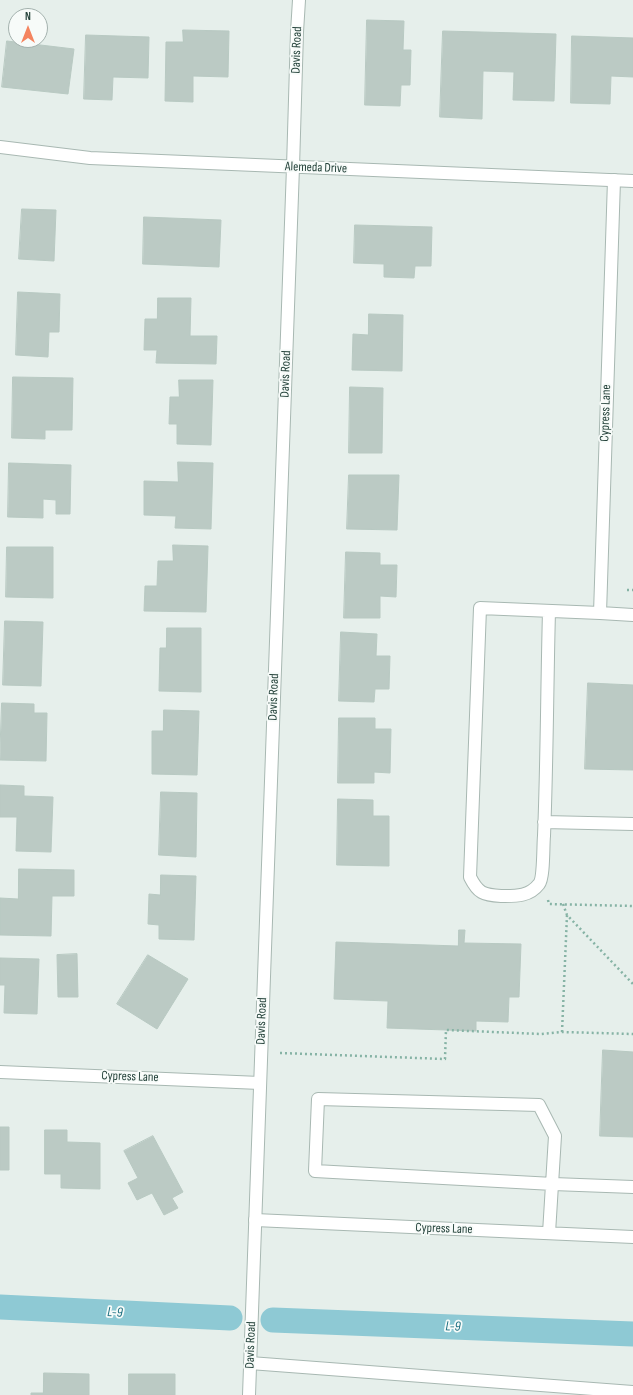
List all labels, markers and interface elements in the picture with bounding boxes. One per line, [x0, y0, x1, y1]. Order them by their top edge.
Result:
north arrow [8, 8, 48, 48]
text: N [25, 10, 31, 23]
street label: Davis Road [288, 26, 306, 74]
street label: Alemeda Drive [285, 159, 347, 177]
street label: Davis Road [277, 350, 295, 398]
street label: Cypress Lane [597, 384, 615, 442]
street label: Davis Road [265, 673, 283, 721]
street label: Davis Road [253, 997, 271, 1045]
street label: Cypress Lane [101, 1068, 159, 1086]
street label: Cypress Lane [415, 1220, 473, 1238]
water label: L-9 [107, 1304, 123, 1322]
water label: L-9 [445, 1318, 461, 1336]
street label: Davis Road [242, 1321, 260, 1369]

